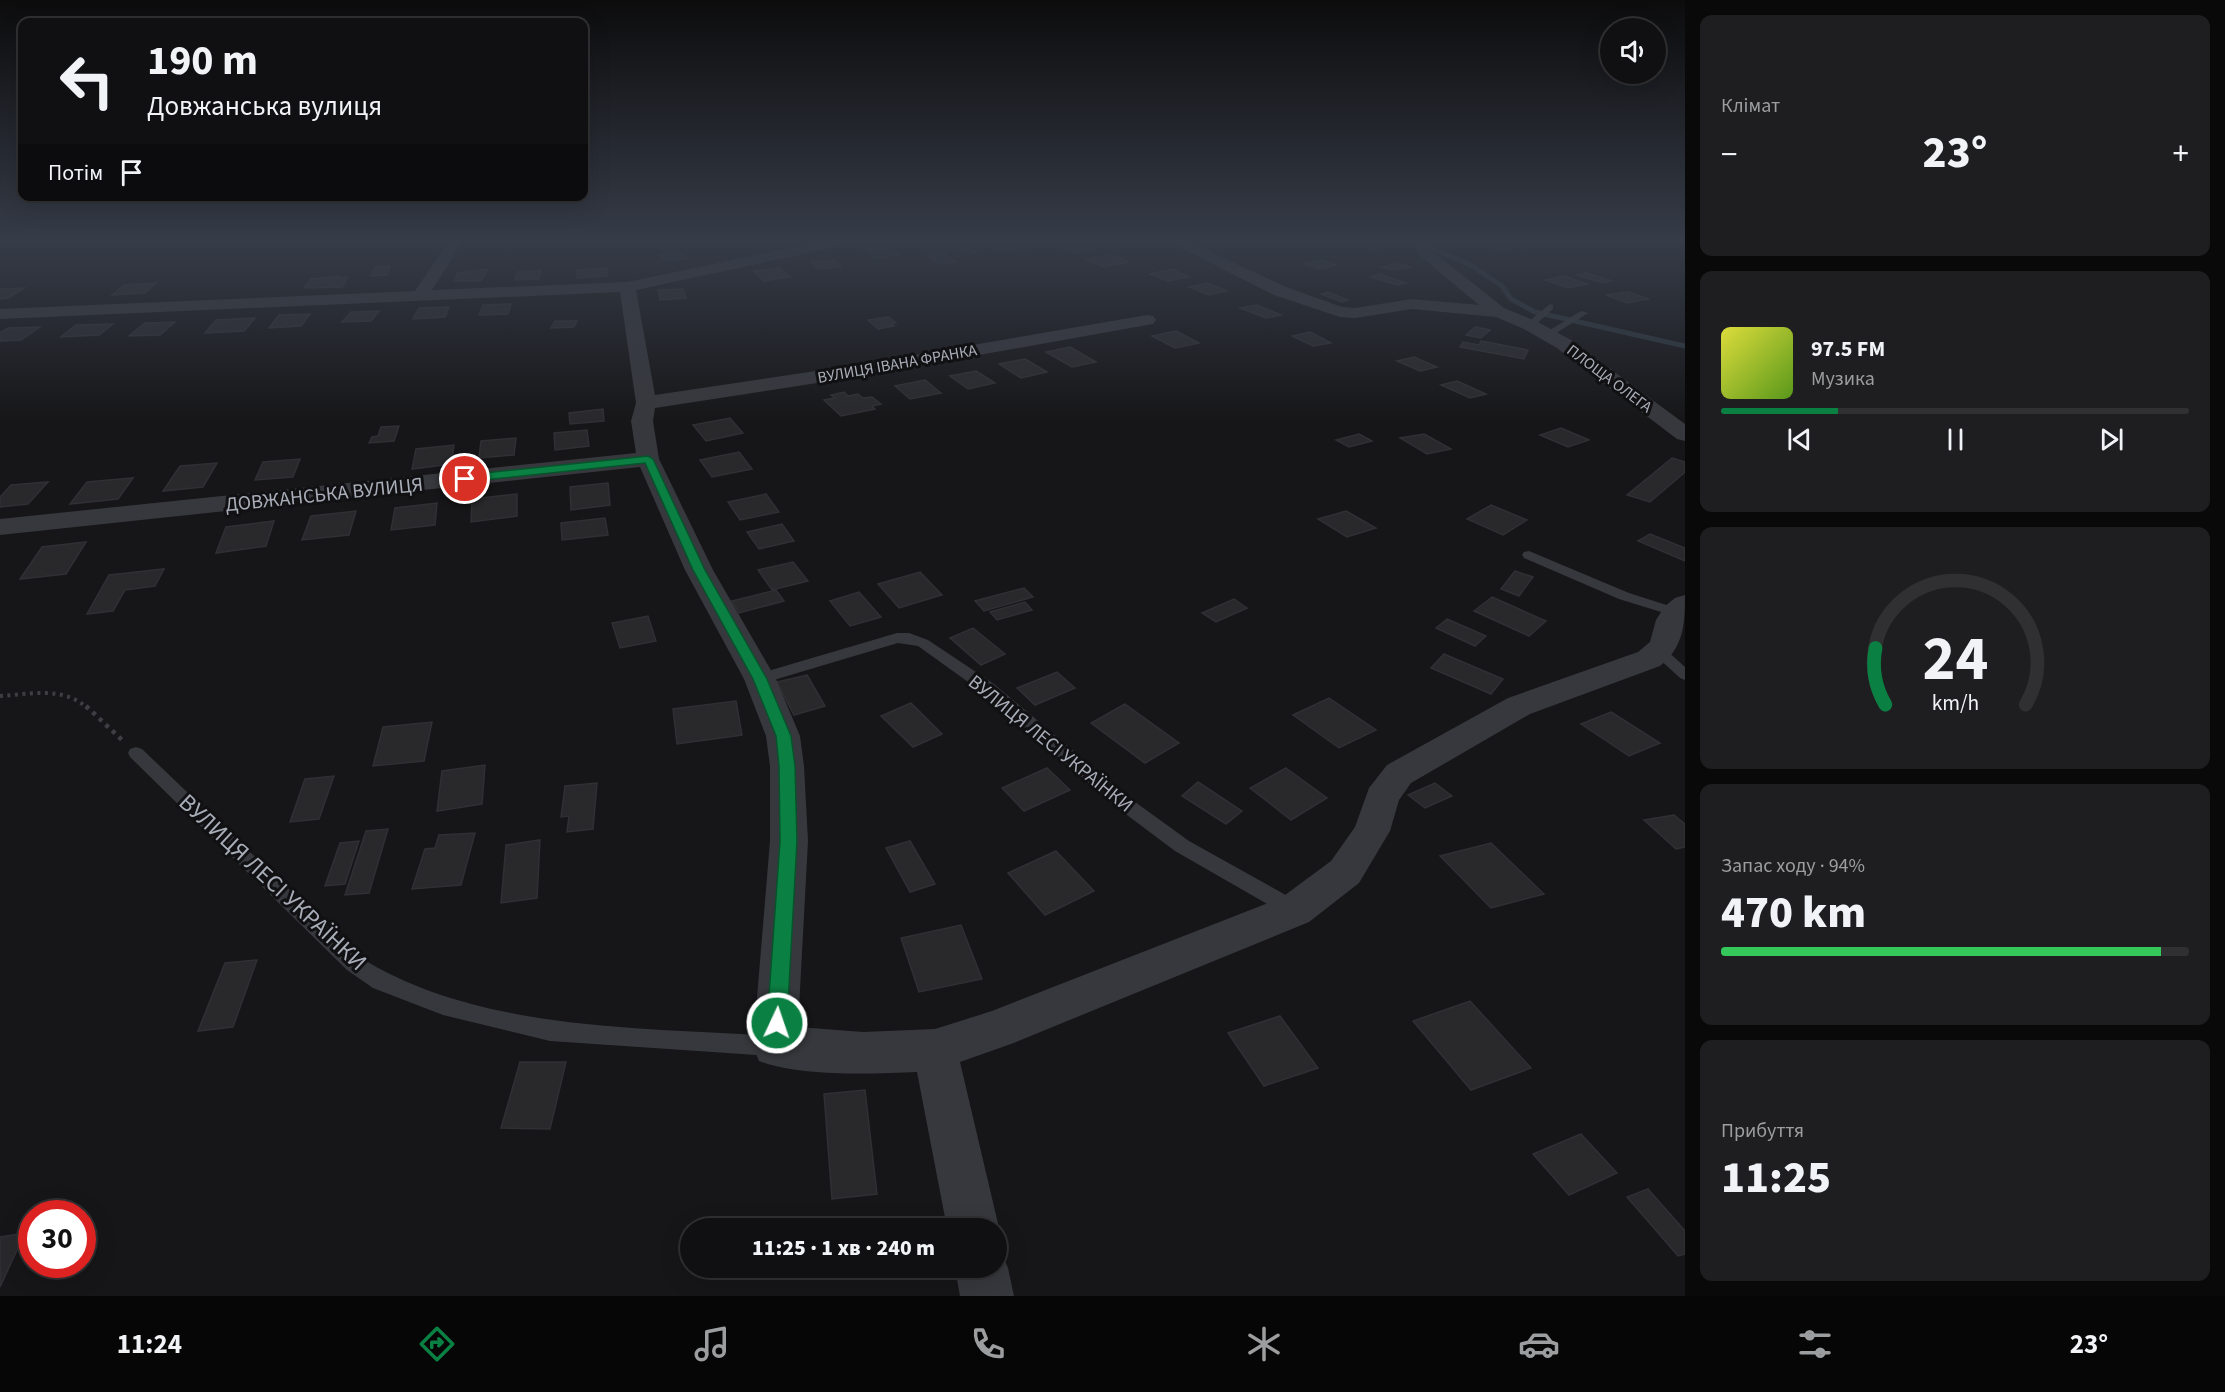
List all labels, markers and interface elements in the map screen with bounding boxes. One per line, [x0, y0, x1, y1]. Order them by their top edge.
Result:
map controls [1600, 18, 1666, 84]
button: sound [1600, 18, 1666, 84]
text: 190 m [147, 31, 258, 91]
icon: left [48, 42, 126, 120]
text: Довжанська вулиця [147, 87, 382, 126]
text: Клімат [1721, 92, 1780, 120]
text: 23° [1923, 121, 1987, 185]
text: − [1721, 131, 1737, 178]
text: + [2173, 131, 2189, 178]
icon: arrive [115, 156, 148, 189]
text: Потім [48, 157, 103, 189]
text: 97.5 FM [1811, 333, 1885, 365]
street label: ВУЛИЦЯ ІВАНА ФРАНКА [816, 339, 979, 389]
street label: ПЛОЩА ОЛЕГА [1562, 339, 1657, 418]
text: Музика [1811, 365, 1875, 393]
icon: previous [1783, 423, 1816, 456]
icon: pause [1939, 423, 1972, 456]
icon: next [2095, 423, 2128, 456]
pin [439, 453, 490, 504]
icon: arrive [448, 462, 481, 495]
street label: ДОВЖАНСЬКА ВУЛИЦЯ [224, 471, 424, 519]
text: 24 [1922, 615, 1988, 704]
street label: ВУЛИЦЯ ЛЕСІ УКРАЇНКИ [962, 668, 1139, 819]
text: km/h [1931, 688, 1979, 719]
street label: ВУЛИЦЯ ЛЕСІ УКРАЇНКИ [171, 786, 375, 979]
text: Запас ходу · 94% [1721, 852, 1865, 880]
text: 470 km [1721, 881, 1866, 945]
position arrow [745, 991, 809, 1055]
text: Прибуття [1721, 1117, 1804, 1145]
text: 11:25 [1721, 1146, 1831, 1210]
speed limit sign: 30 [18, 1200, 96, 1278]
text: 11:25 · 1 хв · 240 m [752, 1232, 935, 1264]
icon: directions [416, 1323, 458, 1365]
icon: music [691, 1323, 733, 1365]
icon: phone [967, 1323, 1009, 1365]
icon: climate [1243, 1323, 1285, 1365]
icon: car [1518, 1323, 1560, 1365]
icon: filters [1794, 1323, 1836, 1365]
text: 11:24 [117, 1325, 182, 1364]
text: 23° [2070, 1325, 2108, 1364]

